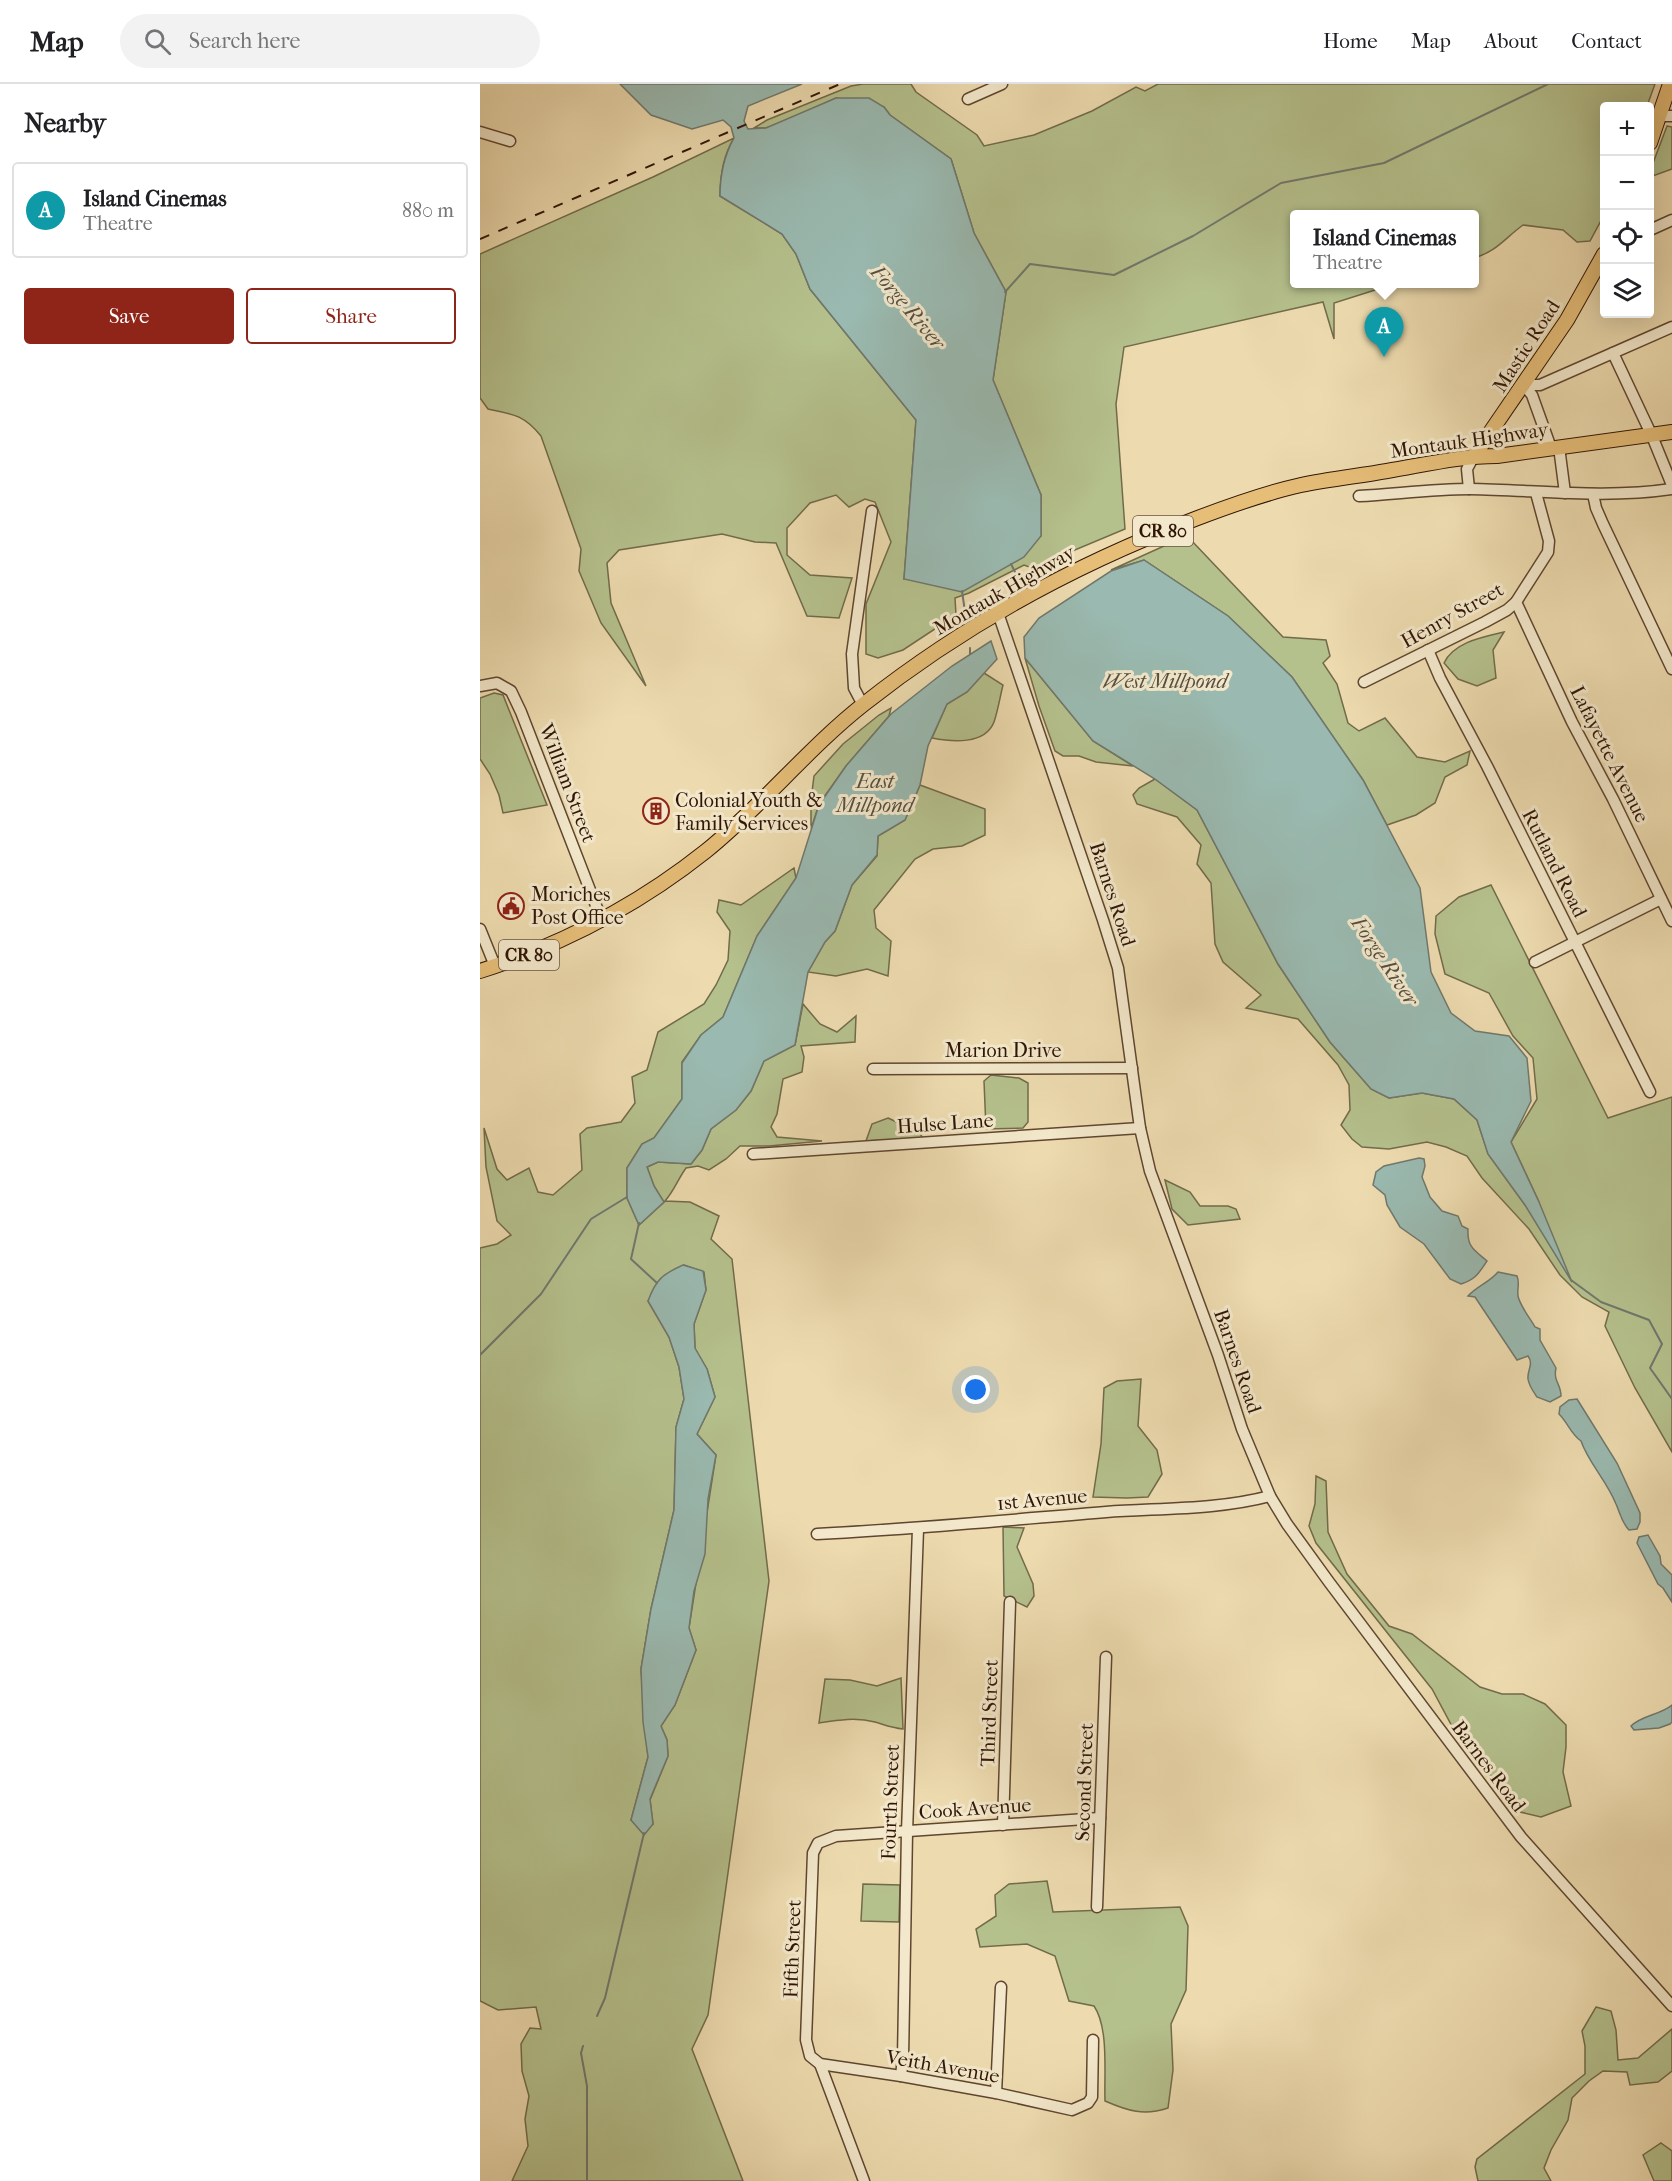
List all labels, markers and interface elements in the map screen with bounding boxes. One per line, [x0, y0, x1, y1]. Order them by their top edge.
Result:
search box [120, 14, 540, 68]
text: Map [30, 25, 84, 58]
icon: search [141, 25, 174, 58]
text: Search here [189, 28, 300, 54]
text: Home [1323, 29, 1378, 53]
text: Map [1411, 29, 1451, 53]
text: About [1484, 29, 1538, 53]
text: Contact [1571, 29, 1642, 53]
map controls [1600, 102, 1654, 318]
button: + [1600, 102, 1654, 156]
text: Nearby [24, 108, 106, 139]
button: − [1600, 156, 1654, 210]
text: Island Cinemas [83, 186, 227, 212]
text: A [39, 199, 52, 222]
text: 880 m [402, 199, 454, 222]
popup [1290, 210, 1479, 288]
button: locate [1600, 210, 1654, 264]
text: Theatre [83, 212, 153, 235]
text: Island Cinemas [1313, 225, 1456, 251]
text: Theatre [1313, 251, 1382, 274]
water label: Forge River [865, 259, 951, 355]
button: layers [1600, 264, 1654, 318]
button: Save [24, 288, 234, 344]
button: Share [246, 288, 456, 344]
street label: Mastic Road [1488, 295, 1565, 397]
pin: A [1364, 308, 1404, 357]
street label: Montauk Highway [1389, 418, 1551, 463]
road number: CR 80 [1133, 516, 1193, 546]
street label: Montauk Highway [930, 540, 1080, 640]
street label: Henry Street [1397, 578, 1507, 653]
water label: West Millpond [1103, 669, 1230, 693]
street label: Lafayette Avenue [1565, 682, 1654, 826]
street label: William Street [534, 720, 601, 846]
water label: East Millpond [835, 769, 916, 817]
place label: Colonial Youth & Family Services [675, 789, 823, 835]
building icon: Colonial Youth & Family Services [641, 796, 671, 826]
street label: Rutland Road [1517, 805, 1592, 922]
street label: Barnes Road [1085, 839, 1141, 950]
place label: Moriches Post Office [531, 883, 624, 929]
public building icon: Moriches Post Office [496, 891, 526, 921]
water label: Forge River [1346, 911, 1424, 1011]
road number: CR 80 [499, 940, 559, 970]
street label: Marion Drive [945, 1039, 1061, 1062]
street label: Hulse Lane [896, 1109, 994, 1138]
street label: Barnes Road [1209, 1306, 1266, 1417]
your location [961, 1375, 990, 1404]
street label: 1st Avenue [996, 1484, 1088, 1515]
street label: Third Street [976, 1659, 1003, 1767]
street label: Barnes Road [1447, 1716, 1531, 1817]
street label: Second Street [1071, 1722, 1098, 1842]
street label: Fourth Street [877, 1744, 904, 1860]
street label: Cook Avenue [918, 1793, 1032, 1824]
street label: Fifth Street [779, 1899, 806, 1999]
street label: Veith Avenue [883, 2045, 1002, 2088]

